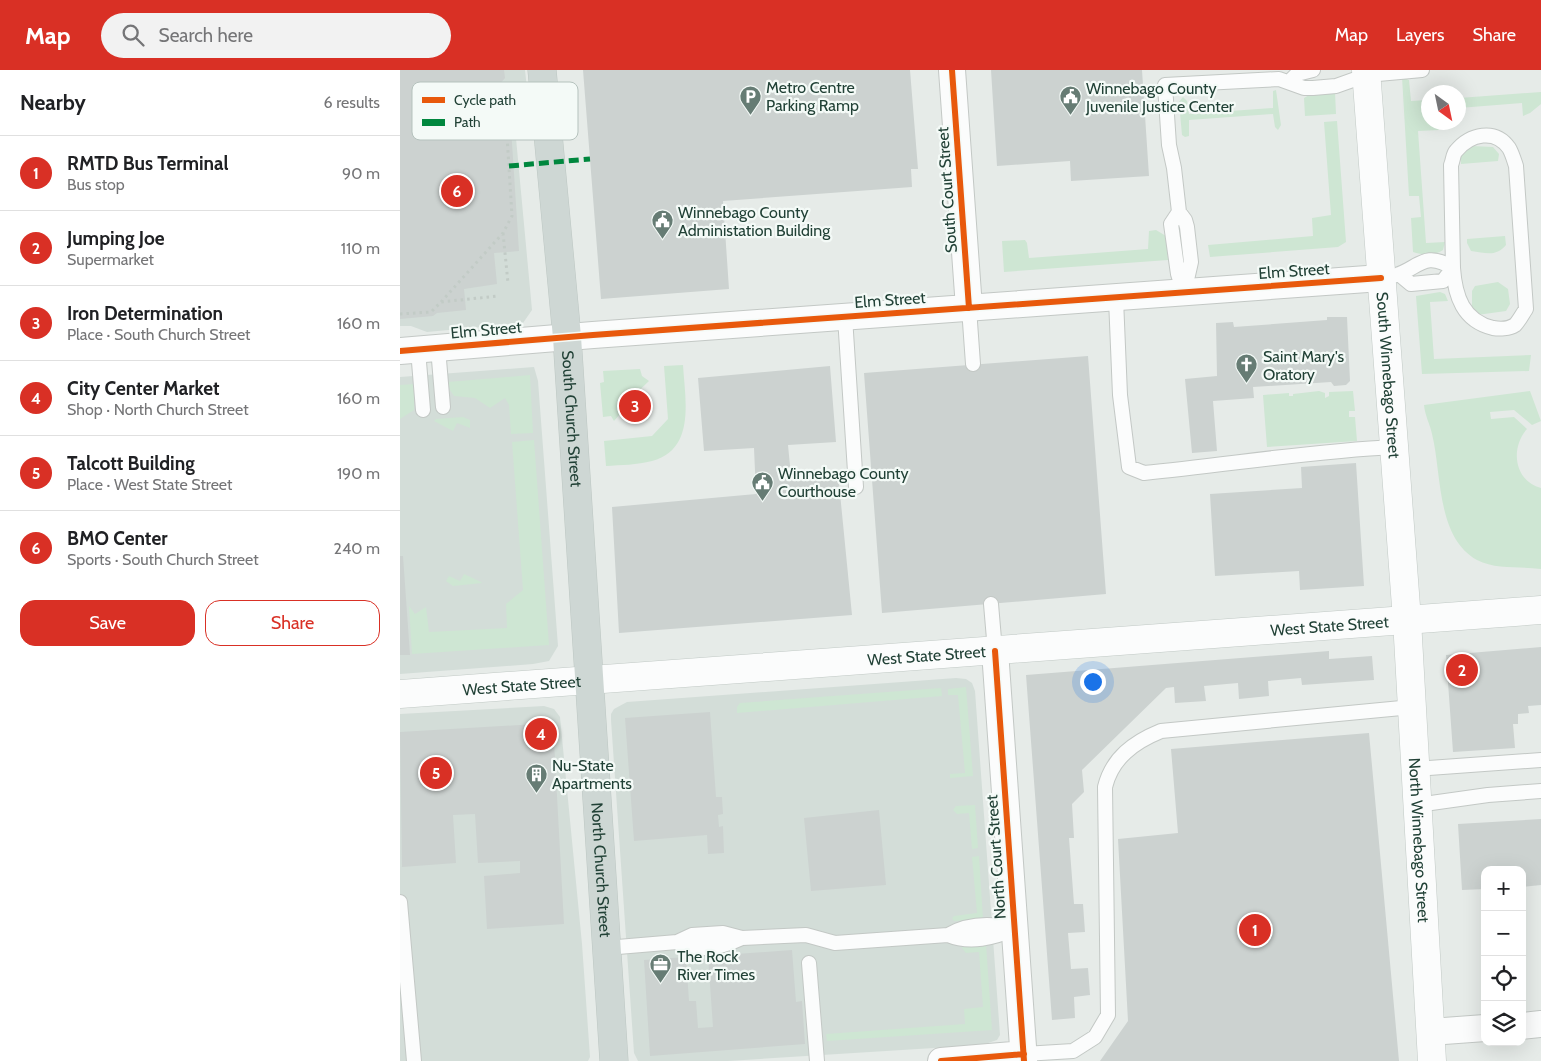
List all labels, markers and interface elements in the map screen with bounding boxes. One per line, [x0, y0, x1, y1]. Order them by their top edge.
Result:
search box [101, 13, 451, 58]
text: Map [25, 21, 71, 50]
icon: search [119, 21, 147, 49]
text: Search here [159, 24, 253, 47]
text: Map [1335, 24, 1368, 46]
text: Layers [1396, 24, 1445, 46]
text: Share [1473, 24, 1516, 46]
place label: Metro Centre Parking Ramp [766, 78, 859, 115]
place label: Winnebago County Juvenile Justice Center [1085, 79, 1235, 116]
legend [412, 82, 578, 140]
parking icon: Metro Centre Parking Ramp [738, 84, 762, 115]
public building icon: Winnebago County Juvenile Justice Center [1058, 85, 1082, 116]
north arrow [1421, 85, 1466, 130]
text: Nearby [20, 90, 86, 115]
text: Cycle path [454, 91, 516, 109]
text: 6 results [324, 93, 380, 112]
text: Path [454, 113, 481, 131]
street label: South Court Street [933, 126, 961, 254]
text: RMTD Bus Terminal [67, 152, 229, 175]
text: 1 [33, 164, 39, 183]
text: 90 m [342, 164, 380, 183]
pin: 6 [441, 172, 473, 210]
text: Bus stop [67, 175, 125, 194]
place label: Winnebago County Administation Building [678, 203, 831, 240]
public building icon: Winnebago County Administation Building [650, 209, 674, 240]
text: Jumping Joe [67, 227, 165, 250]
text: 2 [32, 239, 40, 258]
text: 110 m [341, 239, 380, 258]
text: Supermarket [67, 250, 154, 269]
street label: Elm Street [1258, 259, 1331, 283]
street label: Elm Street [854, 288, 927, 312]
street label: South Winnebago Street [1373, 291, 1404, 460]
text: Iron Determination [67, 302, 223, 325]
text: 3 [32, 314, 40, 333]
text: 160 m [337, 314, 380, 333]
street label: Elm Street [450, 317, 523, 343]
text: Place · South Church Street [67, 325, 251, 344]
place label: Saint Mary's Oratory [1263, 347, 1344, 384]
street label: South Church Street [558, 350, 586, 488]
church icon: Saint Mary's Oratory [1235, 353, 1259, 384]
text: City Center Market [67, 377, 220, 400]
pin: 3 [619, 387, 651, 425]
text: 4 [31, 389, 41, 408]
text: 160 m [337, 389, 380, 408]
text: Shop · North Church Street [67, 400, 249, 419]
text: Talcott Building [67, 452, 195, 475]
text: 5 [32, 464, 40, 483]
text: 190 m [337, 464, 380, 483]
place label: Winnebago County Courthouse [778, 464, 909, 501]
public building icon: Winnebago County Courthouse [750, 470, 774, 501]
text: Place · West State Street [67, 475, 232, 494]
text: BMO Center [67, 527, 167, 550]
text: 6 [32, 539, 41, 558]
text: 240 m [334, 539, 380, 558]
text: Sports · South Church Street [67, 550, 259, 569]
button: Save [20, 600, 195, 646]
button: Share [205, 600, 380, 646]
street label: West State Street [1270, 612, 1390, 639]
street label: West State Street [867, 641, 987, 669]
pin: 2 [1446, 651, 1478, 689]
your location [1080, 669, 1106, 695]
street label: West State Street [462, 671, 582, 699]
pin: 4 [525, 715, 557, 753]
pin: 5 [420, 754, 452, 792]
place label: Nu-State Apartments [552, 756, 632, 793]
street label: North Winnebago Street [1405, 757, 1434, 924]
building icon: Nu-State Apartments [524, 762, 548, 793]
street label: North Court Street [982, 794, 1010, 920]
street label: North Church Street [588, 802, 615, 938]
map controls [1481, 866, 1526, 1046]
button: + [1481, 866, 1526, 911]
pin: 1 [1239, 911, 1271, 949]
button: − [1481, 911, 1526, 956]
place label: The Rock River Times [677, 947, 756, 984]
office icon: The Rock River Times [649, 953, 673, 984]
button: locate [1481, 956, 1526, 1001]
button: layers [1481, 1001, 1526, 1046]

